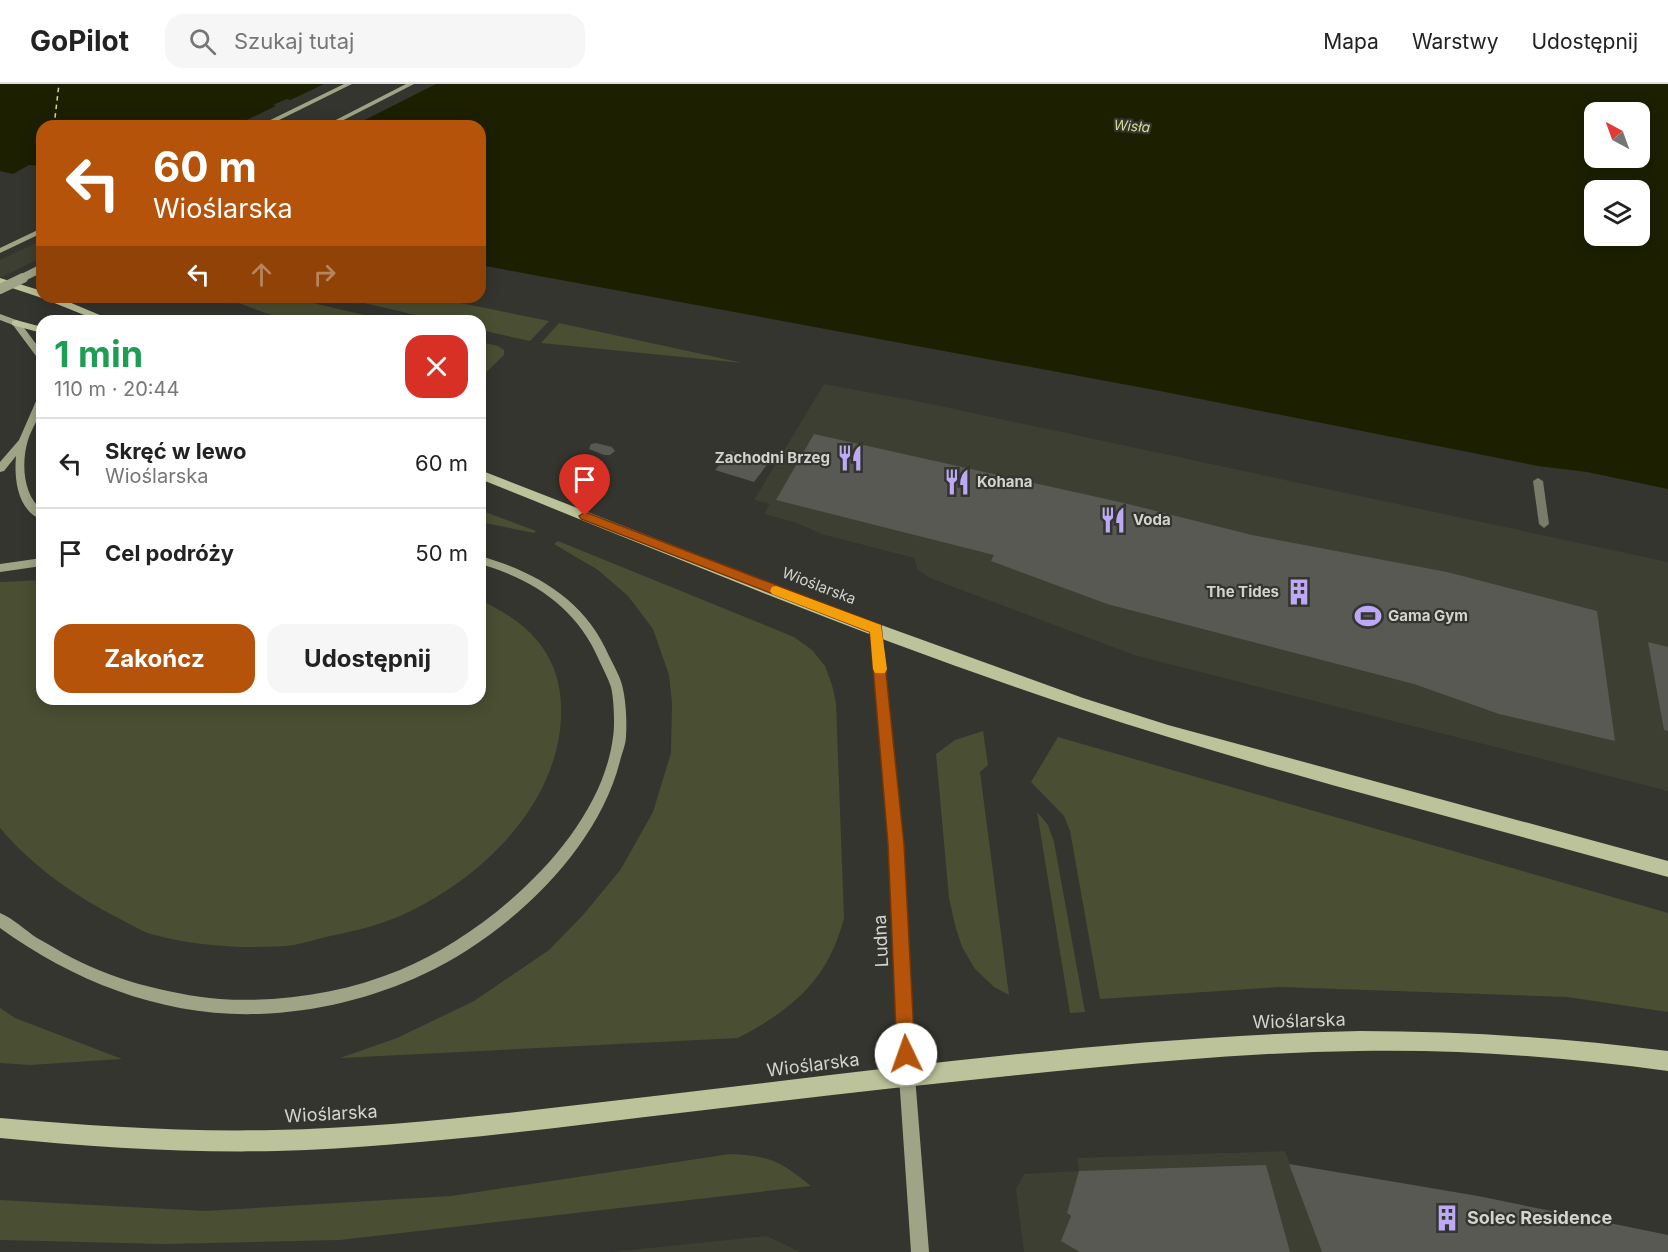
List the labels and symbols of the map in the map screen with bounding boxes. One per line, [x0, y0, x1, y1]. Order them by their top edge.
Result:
north arrow [1584, 102, 1650, 168]
water label: Wisła [1113, 116, 1151, 135]
restaurant icon: Zachodni Brzeg [835, 443, 865, 473]
place label: Zachodni Brzeg [715, 448, 830, 467]
pin [559, 454, 610, 516]
restaurant icon: Kohana [942, 467, 972, 497]
place label: Kohana [977, 472, 1033, 491]
restaurant icon: Voda [1098, 505, 1128, 535]
place label: Voda [1133, 510, 1171, 529]
street label: Wioślarska [780, 563, 859, 608]
building icon: The Tides [1284, 577, 1314, 607]
place label: The Tides [1206, 582, 1279, 601]
sports icon: Gama Gym [1353, 601, 1383, 631]
place label: Gama Gym [1388, 606, 1468, 625]
street label: Ludna [869, 914, 892, 968]
street label: Wioślarska [1252, 1008, 1346, 1033]
position arrow [874, 1022, 938, 1086]
street label: Wioślarska [765, 1048, 860, 1081]
street label: Wioślarska [284, 1101, 378, 1126]
building icon: Solec Residence [1432, 1203, 1462, 1233]
place label: Solec Residence [1467, 1207, 1612, 1228]

